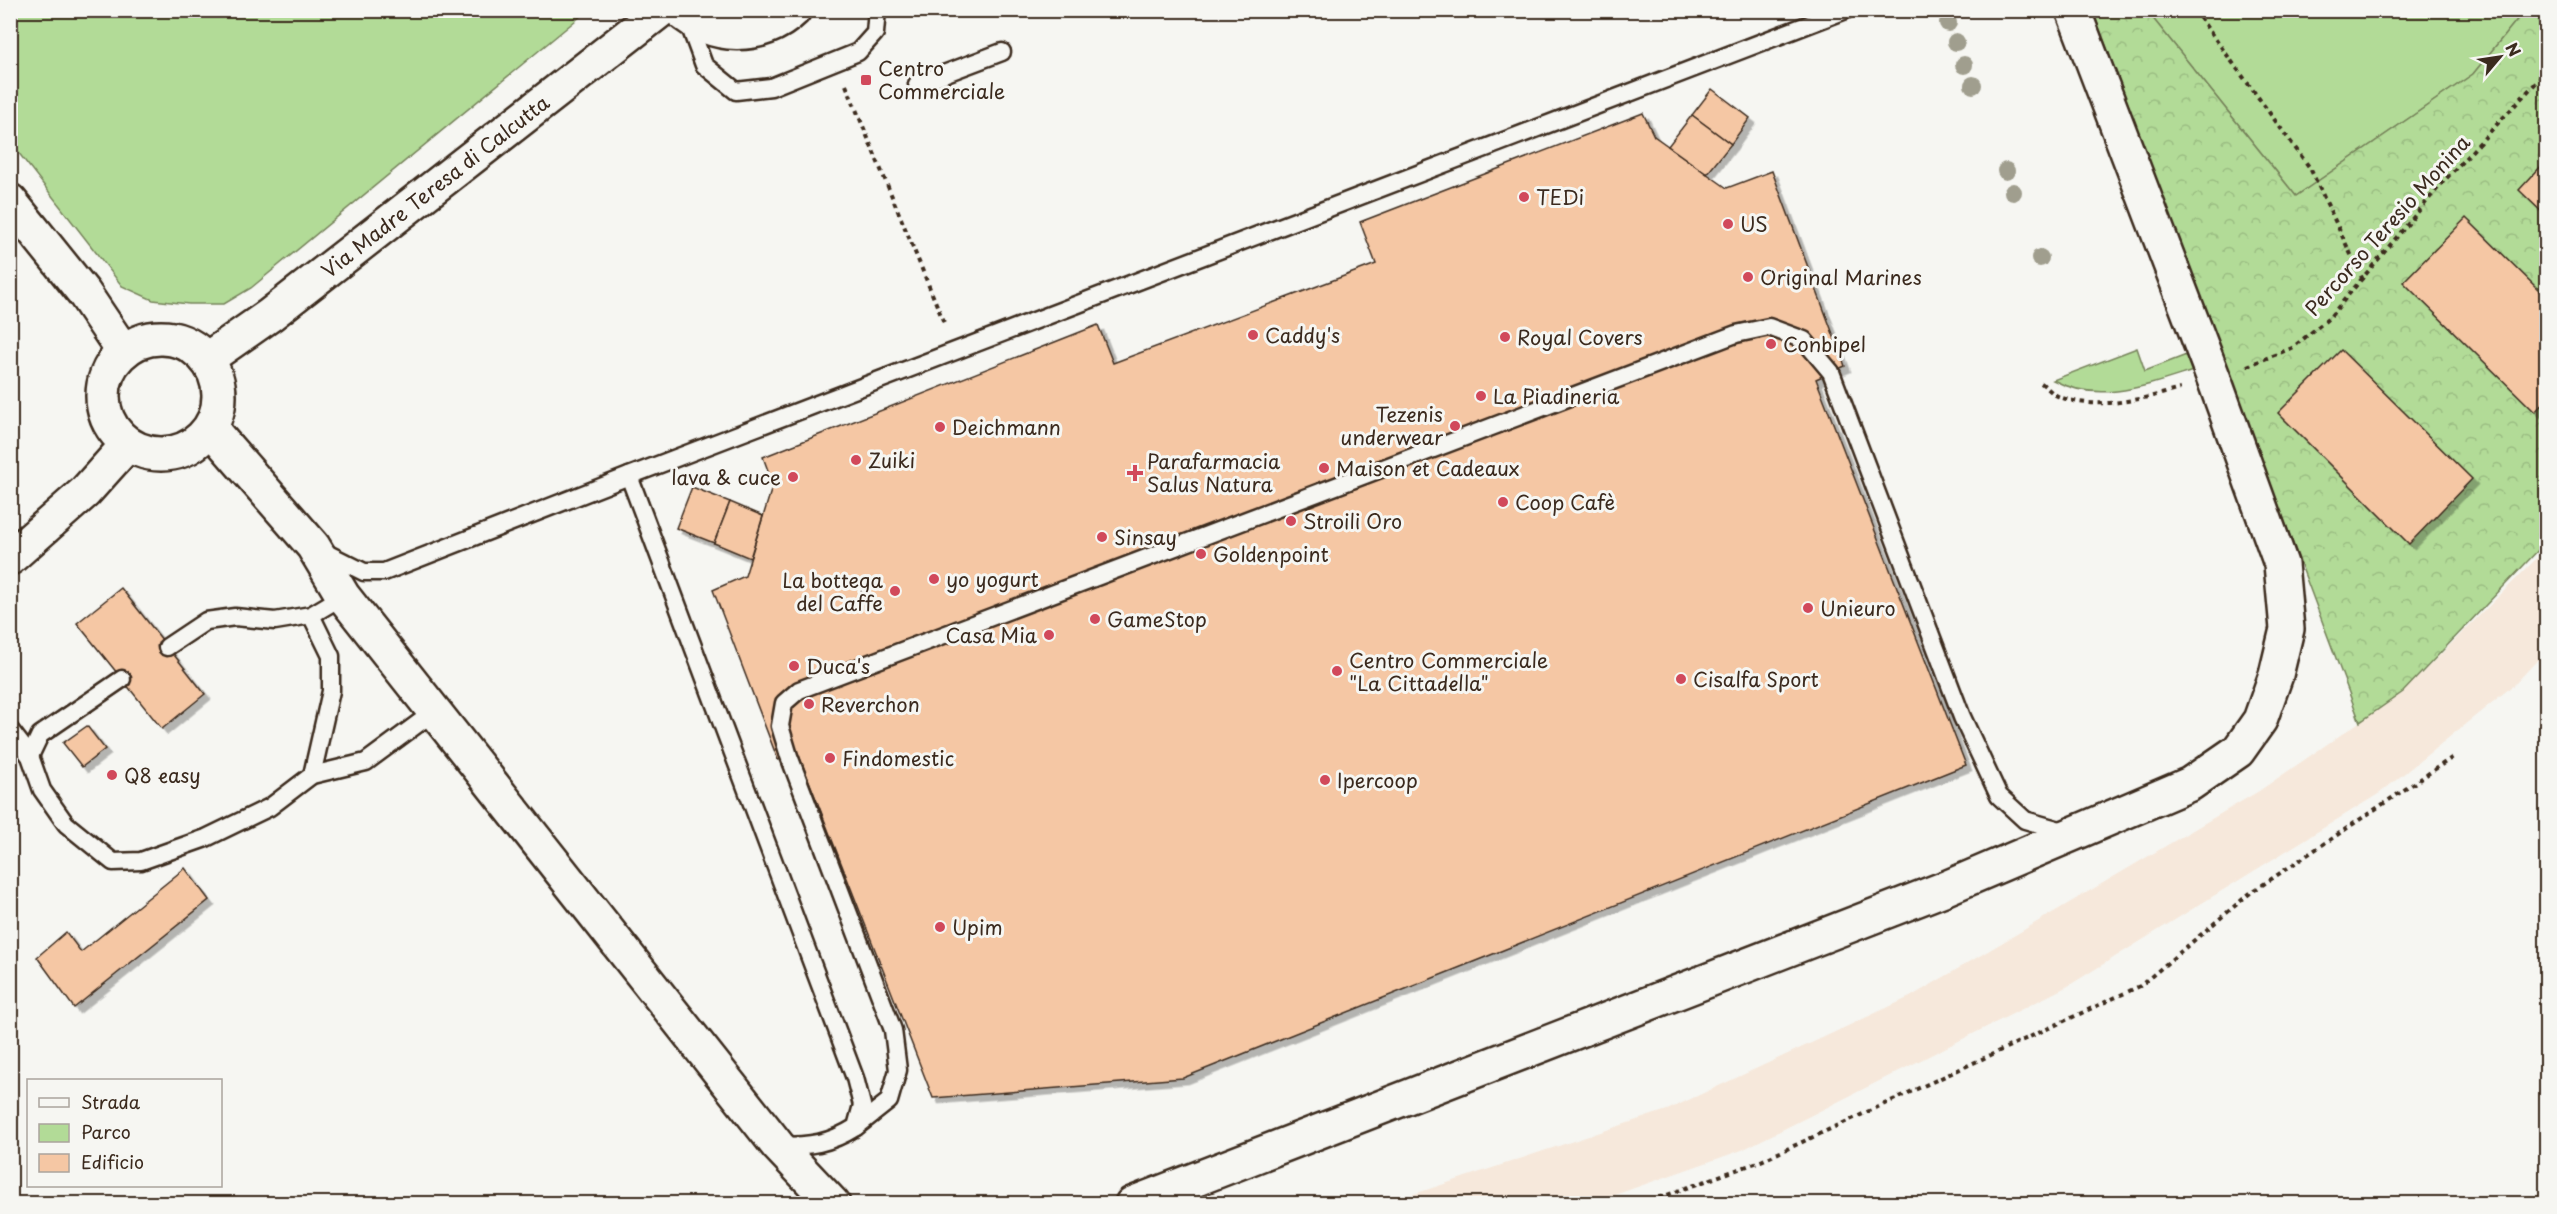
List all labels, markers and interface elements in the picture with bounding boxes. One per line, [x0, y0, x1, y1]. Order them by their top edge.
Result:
north arrow [2470, 27, 2530, 87]
text: N [2500, 38, 2528, 61]
place label: Centro Commerciale [878, 53, 1005, 106]
marker: Centro Commerciale [859, 73, 873, 87]
street label: Via Madre Teresa di Calcutta [315, 87, 556, 285]
street label: Percorso Teresio Monina [2297, 128, 2477, 322]
place label: TEDi [1536, 182, 1584, 212]
marker: TEDi [1517, 190, 1531, 204]
place label: US [1740, 209, 1768, 239]
marker: US [1721, 217, 1735, 231]
place label: Original Marines [1760, 262, 1922, 292]
marker: Original Marines [1741, 270, 1755, 284]
place label: Caddy's [1265, 320, 1340, 350]
place label: Royal Covers [1517, 322, 1643, 352]
marker: Caddy's [1246, 328, 1260, 342]
place label: Conbipel [1783, 329, 1866, 359]
marker: Royal Covers [1498, 330, 1512, 344]
marker: Conbipel [1764, 337, 1778, 351]
place label: La Piadineria [1493, 381, 1620, 411]
marker: La Piadineria [1474, 389, 1488, 403]
place label: Tezenis underwear [1341, 399, 1443, 452]
place label: Deichmann [952, 412, 1061, 442]
marker: Tezenis underwear [1448, 419, 1462, 433]
marker: Deichmann [933, 420, 947, 434]
place label: Zuiki [868, 445, 915, 475]
place label: Parafarmacia Salus Natura [1147, 446, 1281, 499]
marker: Zuiki [849, 453, 863, 467]
place label: Maison et Cadeaux [1336, 453, 1519, 483]
marker: Maison et Cadeaux [1317, 461, 1331, 475]
place label: lava & cuce [671, 462, 781, 492]
marker: Parafarmacia Salus Natura [1128, 466, 1142, 480]
marker: lava & cuce [786, 470, 800, 484]
place label: Coop Cafè [1515, 487, 1615, 517]
marker: Coop Cafè [1496, 495, 1510, 509]
place label: Stroili Oro [1303, 506, 1402, 536]
marker: Stroili Oro [1284, 514, 1298, 528]
place label: Sinsay [1114, 522, 1177, 552]
marker: Sinsay [1095, 530, 1109, 544]
place label: Goldenpoint [1213, 539, 1329, 569]
marker: Goldenpoint [1194, 547, 1208, 561]
place label: yo yogurt [946, 564, 1039, 594]
place label: La bottega del Caffe [782, 565, 884, 618]
marker: yo yogurt [927, 572, 941, 586]
marker: La bottega del Caffe [888, 584, 902, 598]
place label: Unieuro [1820, 593, 1896, 623]
marker: Unieuro [1801, 601, 1815, 615]
place label: GameStop [1107, 604, 1207, 634]
marker: GameStop [1088, 612, 1102, 626]
place label: Casa Mia [945, 620, 1038, 650]
marker: Casa Mia [1042, 628, 1056, 642]
place label: Centro Commerciale "La Cittadella" [1349, 645, 1548, 698]
place label: Duca's [806, 651, 870, 681]
marker: Duca's [787, 659, 801, 673]
marker: Centro Commerciale "La Cittadella" [1330, 664, 1344, 678]
place label: Cisalfa Sport [1693, 664, 1819, 694]
marker: Cisalfa Sport [1674, 672, 1688, 686]
place label: Reverchon [821, 689, 920, 719]
marker: Reverchon [802, 697, 816, 711]
place label: Findomestic [842, 743, 954, 773]
marker: Findomestic [823, 751, 837, 765]
place label: Q8 easy [124, 760, 201, 790]
place label: Ipercoop [1337, 765, 1418, 795]
marker: Q8 easy [105, 768, 119, 782]
marker: Ipercoop [1318, 773, 1332, 787]
place label: Upim [952, 912, 1003, 942]
marker: Upim [933, 920, 947, 934]
legend [27, 1079, 222, 1187]
text: Strada [81, 1088, 141, 1115]
text: Parco [81, 1118, 131, 1145]
text: Edificio [81, 1148, 144, 1175]

